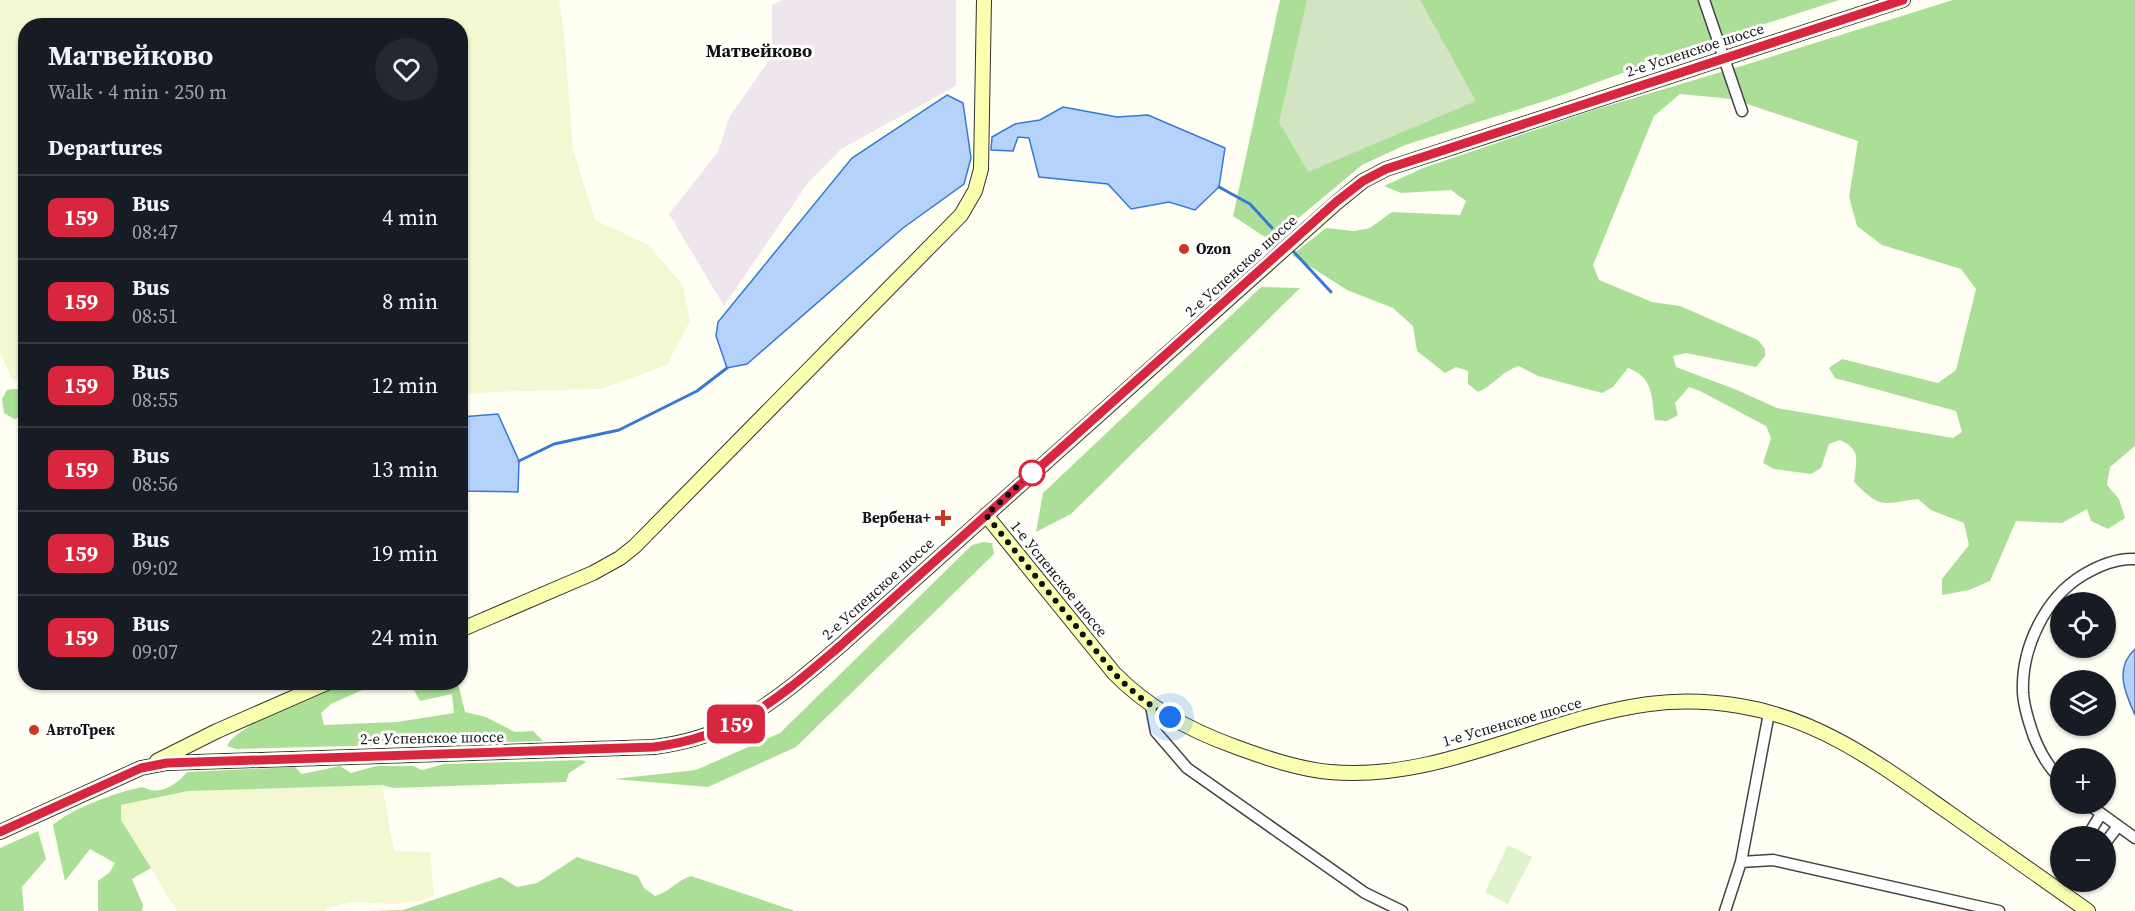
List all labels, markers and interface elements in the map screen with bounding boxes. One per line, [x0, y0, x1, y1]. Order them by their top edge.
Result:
street label: 2-е Успенское шоссе [1623, 17, 1767, 82]
text: Матвейково [48, 36, 213, 74]
button: heart [375, 38, 438, 101]
district label: Матвейково [706, 38, 812, 63]
text: Walk · 4 min · 250 m [48, 78, 227, 106]
text: Departures [48, 132, 162, 162]
text: Bus [132, 188, 169, 218]
text: 4 min [382, 202, 438, 232]
text: 159 [64, 203, 98, 232]
street label: 2-е Успенское шоссе [1180, 209, 1301, 322]
text: 08:47 [132, 218, 178, 246]
place label: Ozon [1196, 238, 1231, 259]
marker: Ozon [1177, 242, 1191, 256]
text: Bus [132, 272, 169, 302]
text: 8 min [382, 286, 438, 316]
text: 159 [64, 287, 98, 316]
text: 08:51 [132, 302, 178, 330]
text: Bus [132, 356, 169, 386]
text: 12 min [371, 370, 438, 400]
text: 159 [64, 371, 98, 400]
text: 08:55 [132, 386, 178, 414]
text: Bus [132, 440, 169, 470]
text: 13 min [371, 454, 438, 484]
text: 159 [64, 455, 98, 484]
unlabelled marker [1019, 460, 1045, 486]
text: 08:56 [132, 470, 178, 498]
place label: Вербена+ [862, 507, 931, 528]
marker: Вербена+ [936, 511, 950, 525]
street label: 1-е Успенское шоссе [1006, 516, 1113, 641]
text: Bus [132, 524, 169, 554]
street label: 2-е Успенское шоссе [817, 532, 938, 645]
text: 19 min [371, 538, 438, 568]
text: 159 [64, 539, 98, 568]
text: 09:02 [132, 554, 178, 582]
map controls [2050, 592, 2116, 892]
button: locate [2050, 592, 2116, 658]
text: Bus [132, 608, 169, 638]
text: 24 min [371, 622, 438, 652]
text: 159 [64, 623, 98, 652]
text: 09:07 [132, 638, 178, 666]
button: layers [2050, 670, 2116, 736]
street label: 1-е Успенское шоссе [1440, 691, 1584, 751]
your location [1155, 702, 1185, 732]
line badge: 159 [702, 704, 771, 744]
text: 159 [719, 710, 753, 739]
place label: АвтоТрек [46, 719, 115, 740]
marker: АвтоТрек [27, 723, 41, 737]
street label: 2-е Успенское шоссе [360, 726, 504, 749]
button: + [2050, 748, 2116, 814]
button: − [2050, 826, 2116, 892]

